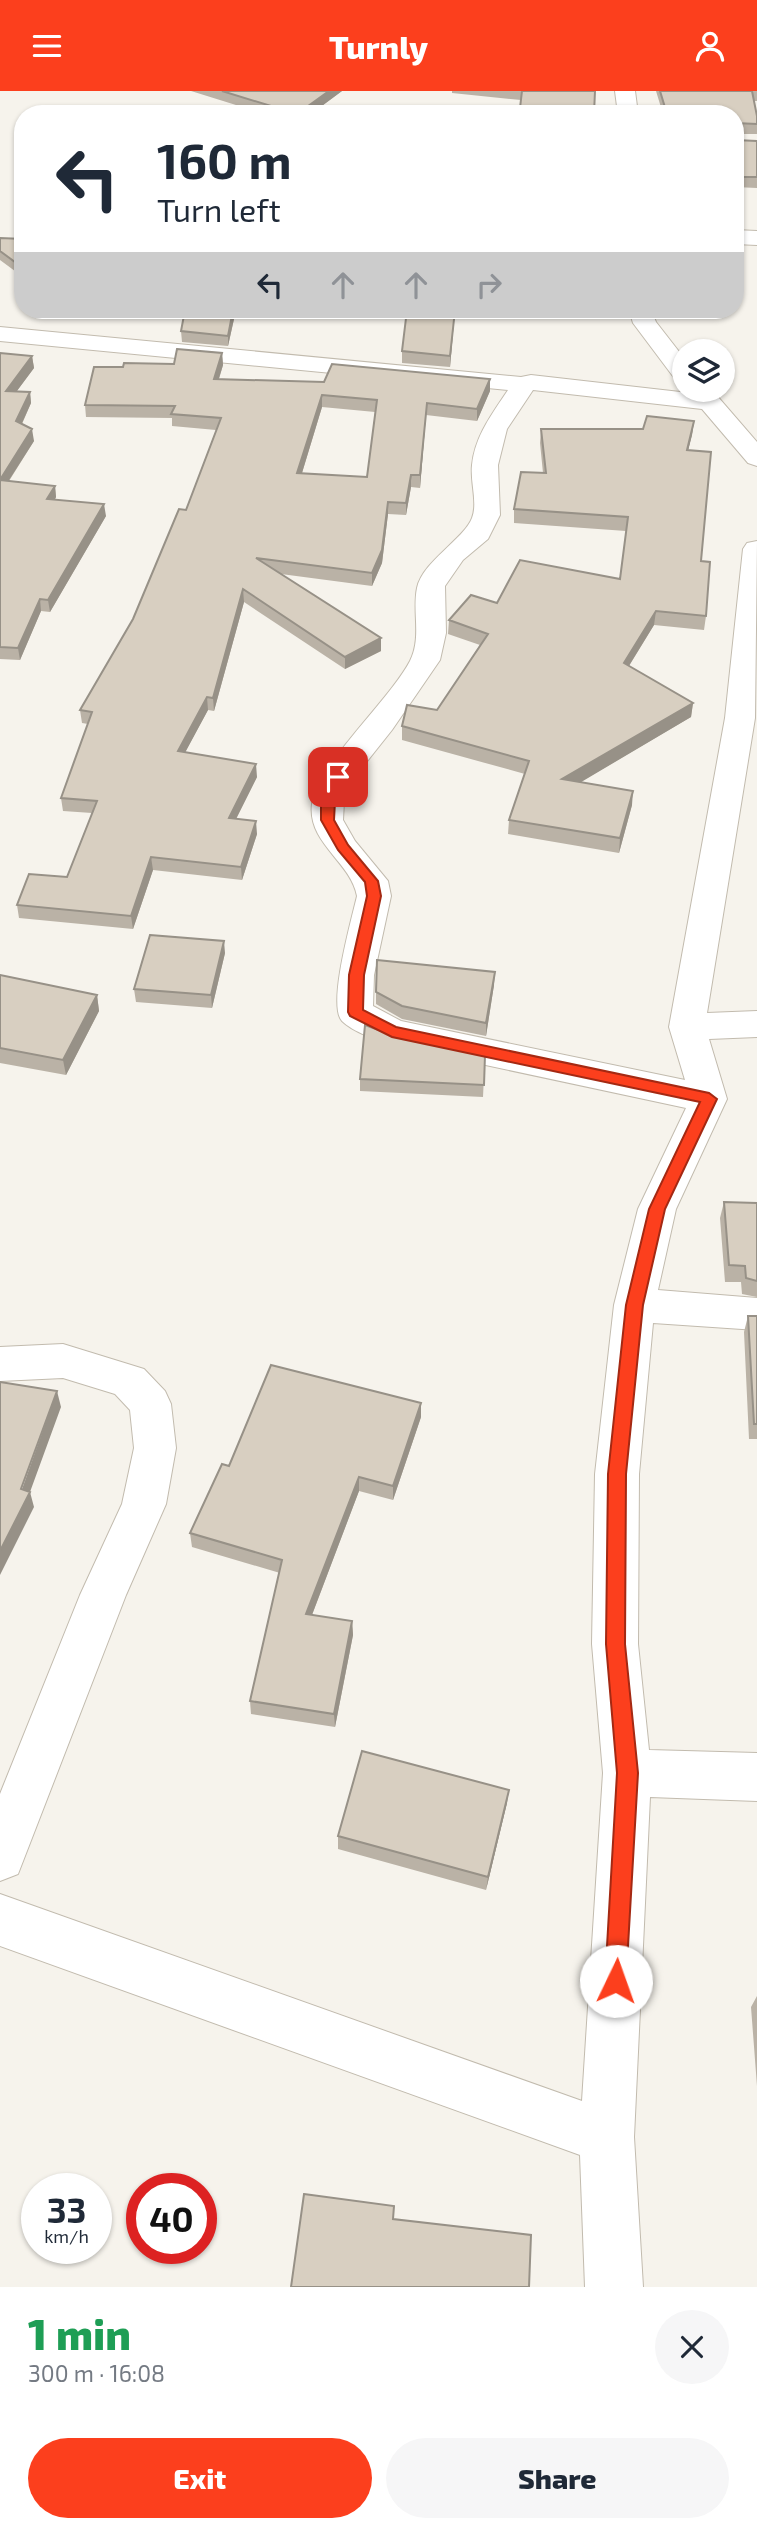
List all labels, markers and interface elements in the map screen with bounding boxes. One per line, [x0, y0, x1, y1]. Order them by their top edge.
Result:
icon: menu [28, 27, 66, 65]
text: Turnly [329, 27, 428, 65]
icon: person [691, 27, 729, 65]
text: 160 m [157, 130, 292, 189]
icon: left [42, 133, 133, 224]
text: Turn left [157, 190, 281, 228]
icon: left [251, 266, 289, 304]
icon: ahead [324, 266, 362, 304]
icon: ahead [397, 266, 435, 304]
icon: right [470, 266, 508, 304]
map controls [672, 339, 735, 402]
button: layers [672, 339, 735, 402]
pin [308, 747, 368, 807]
icon: arrive [319, 758, 357, 796]
position arrow [579, 1944, 653, 2018]
speed limit sign: 40 [126, 2173, 217, 2264]
text: 33 [47, 2188, 86, 2230]
text: km/h [44, 2225, 89, 2247]
text: 1 min [28, 2308, 131, 2358]
button: close [655, 2310, 729, 2384]
text: 300 m · 16:08 [28, 2359, 165, 2387]
button: Exit [28, 2438, 372, 2518]
button: Share [386, 2438, 729, 2518]

